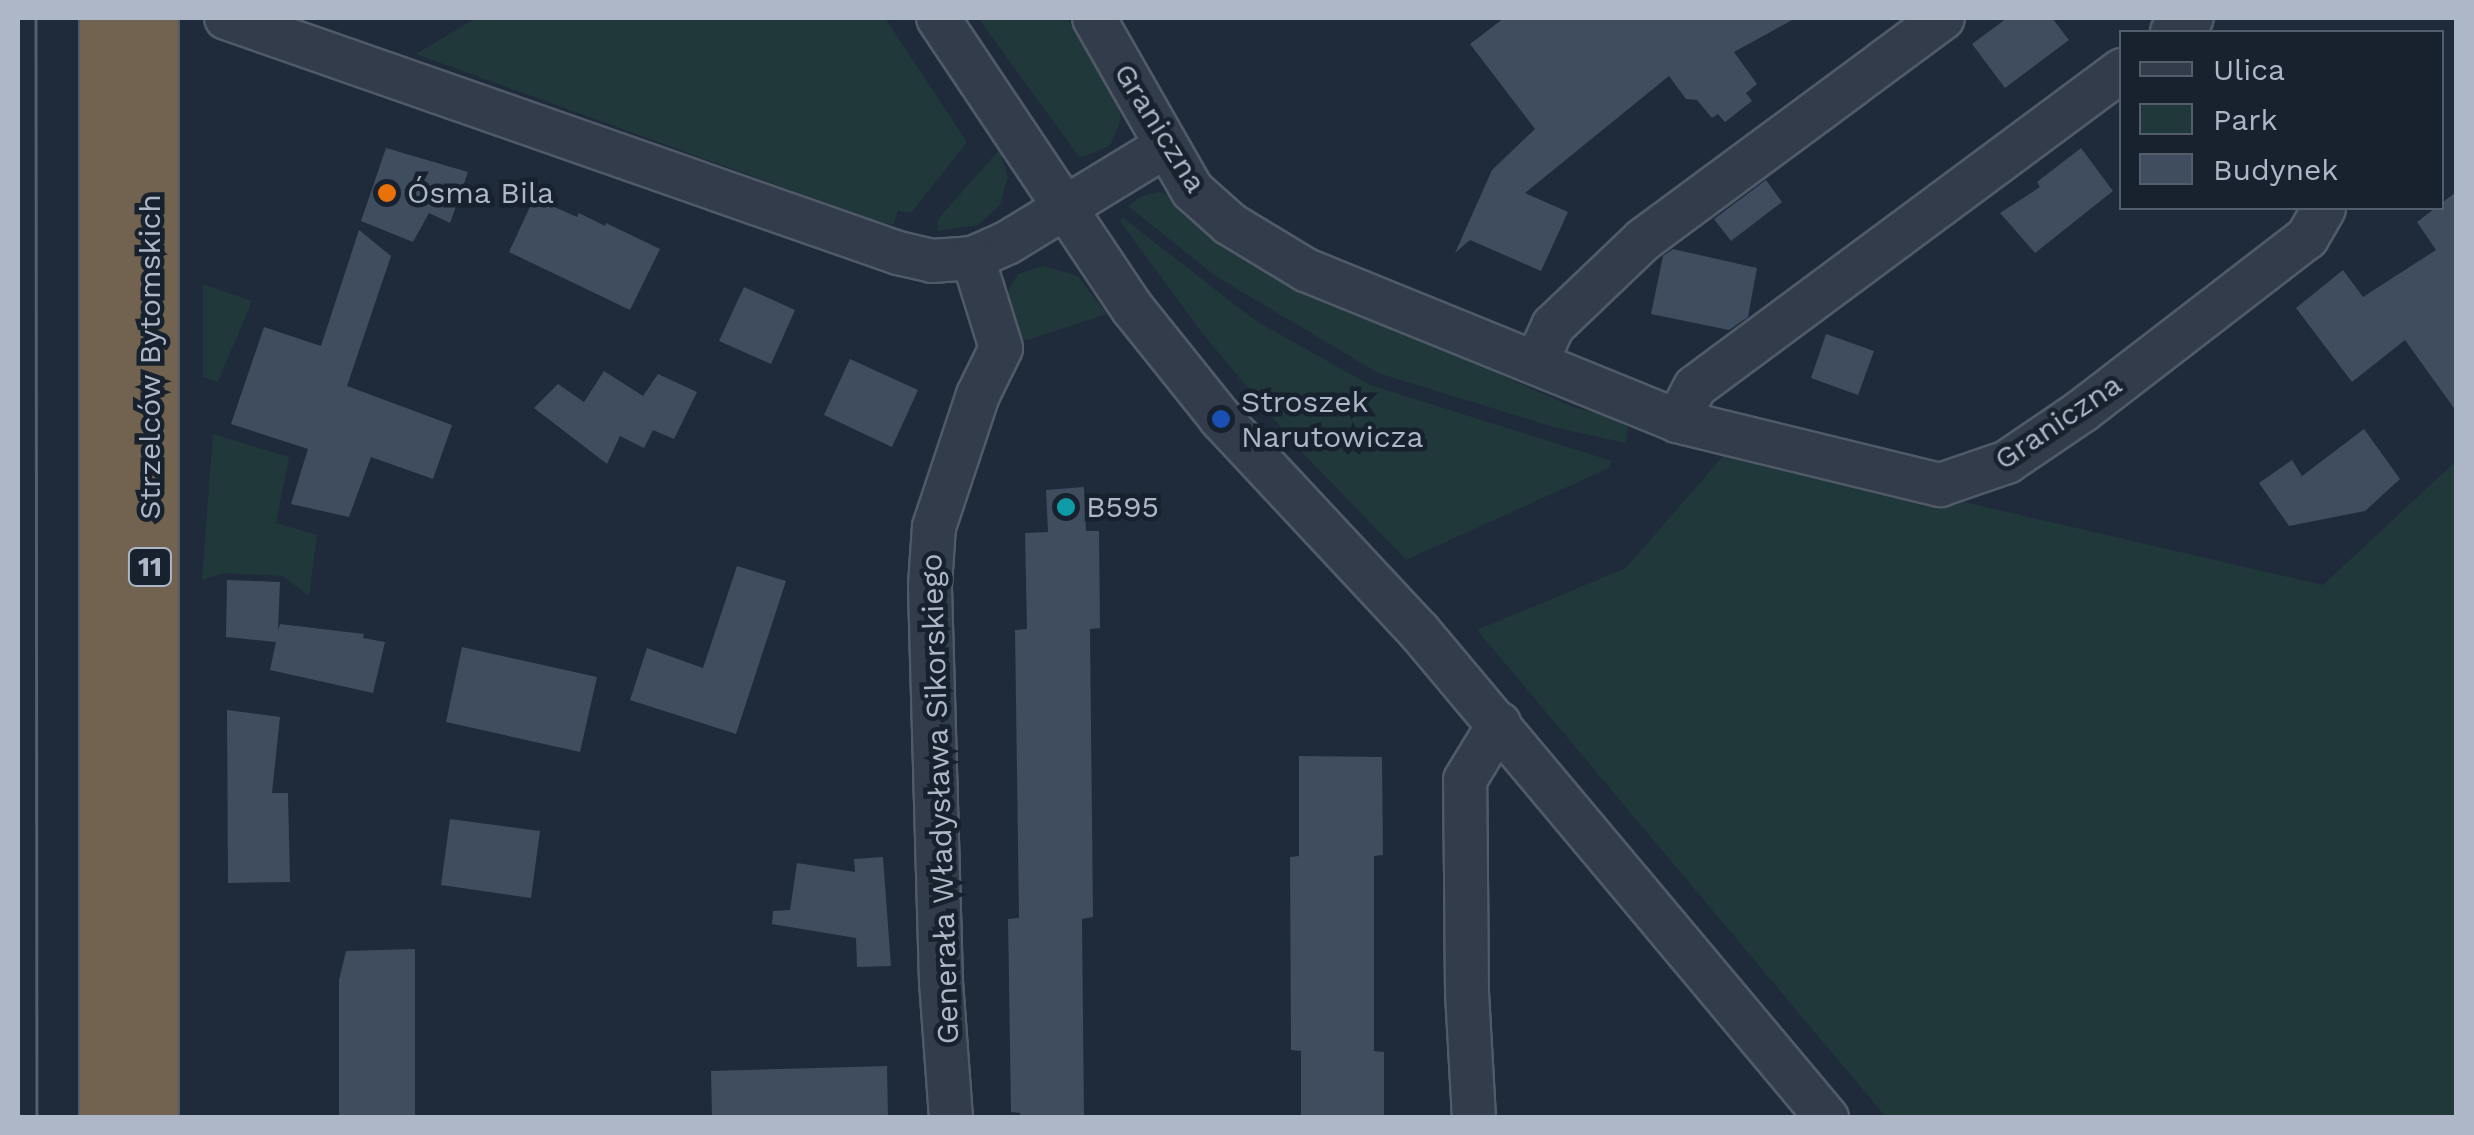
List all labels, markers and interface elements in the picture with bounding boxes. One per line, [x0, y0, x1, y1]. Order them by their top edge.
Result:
legend [2119, 30, 2444, 210]
text: Ulica [2213, 52, 2285, 87]
street label: Graniczna [1106, 57, 1214, 199]
text: Park [2213, 102, 2278, 137]
text: Budynek [2213, 152, 2338, 187]
place label: Ósma Bila [407, 175, 555, 211]
marker: Ósma Bila [376, 182, 398, 204]
street label: Strzelców Bytomskich [132, 194, 168, 520]
street label: Graniczna [1988, 366, 2128, 478]
place label: Stroszek Narutowicza [1241, 384, 1424, 454]
marker: Stroszek Narutowicza [1210, 408, 1232, 430]
place label: B595 [1086, 489, 1159, 525]
marker: B595 [1055, 496, 1077, 518]
road number: 11 [128, 544, 172, 590]
street label: Generała Władysława Sikorskiego [913, 552, 967, 1046]

